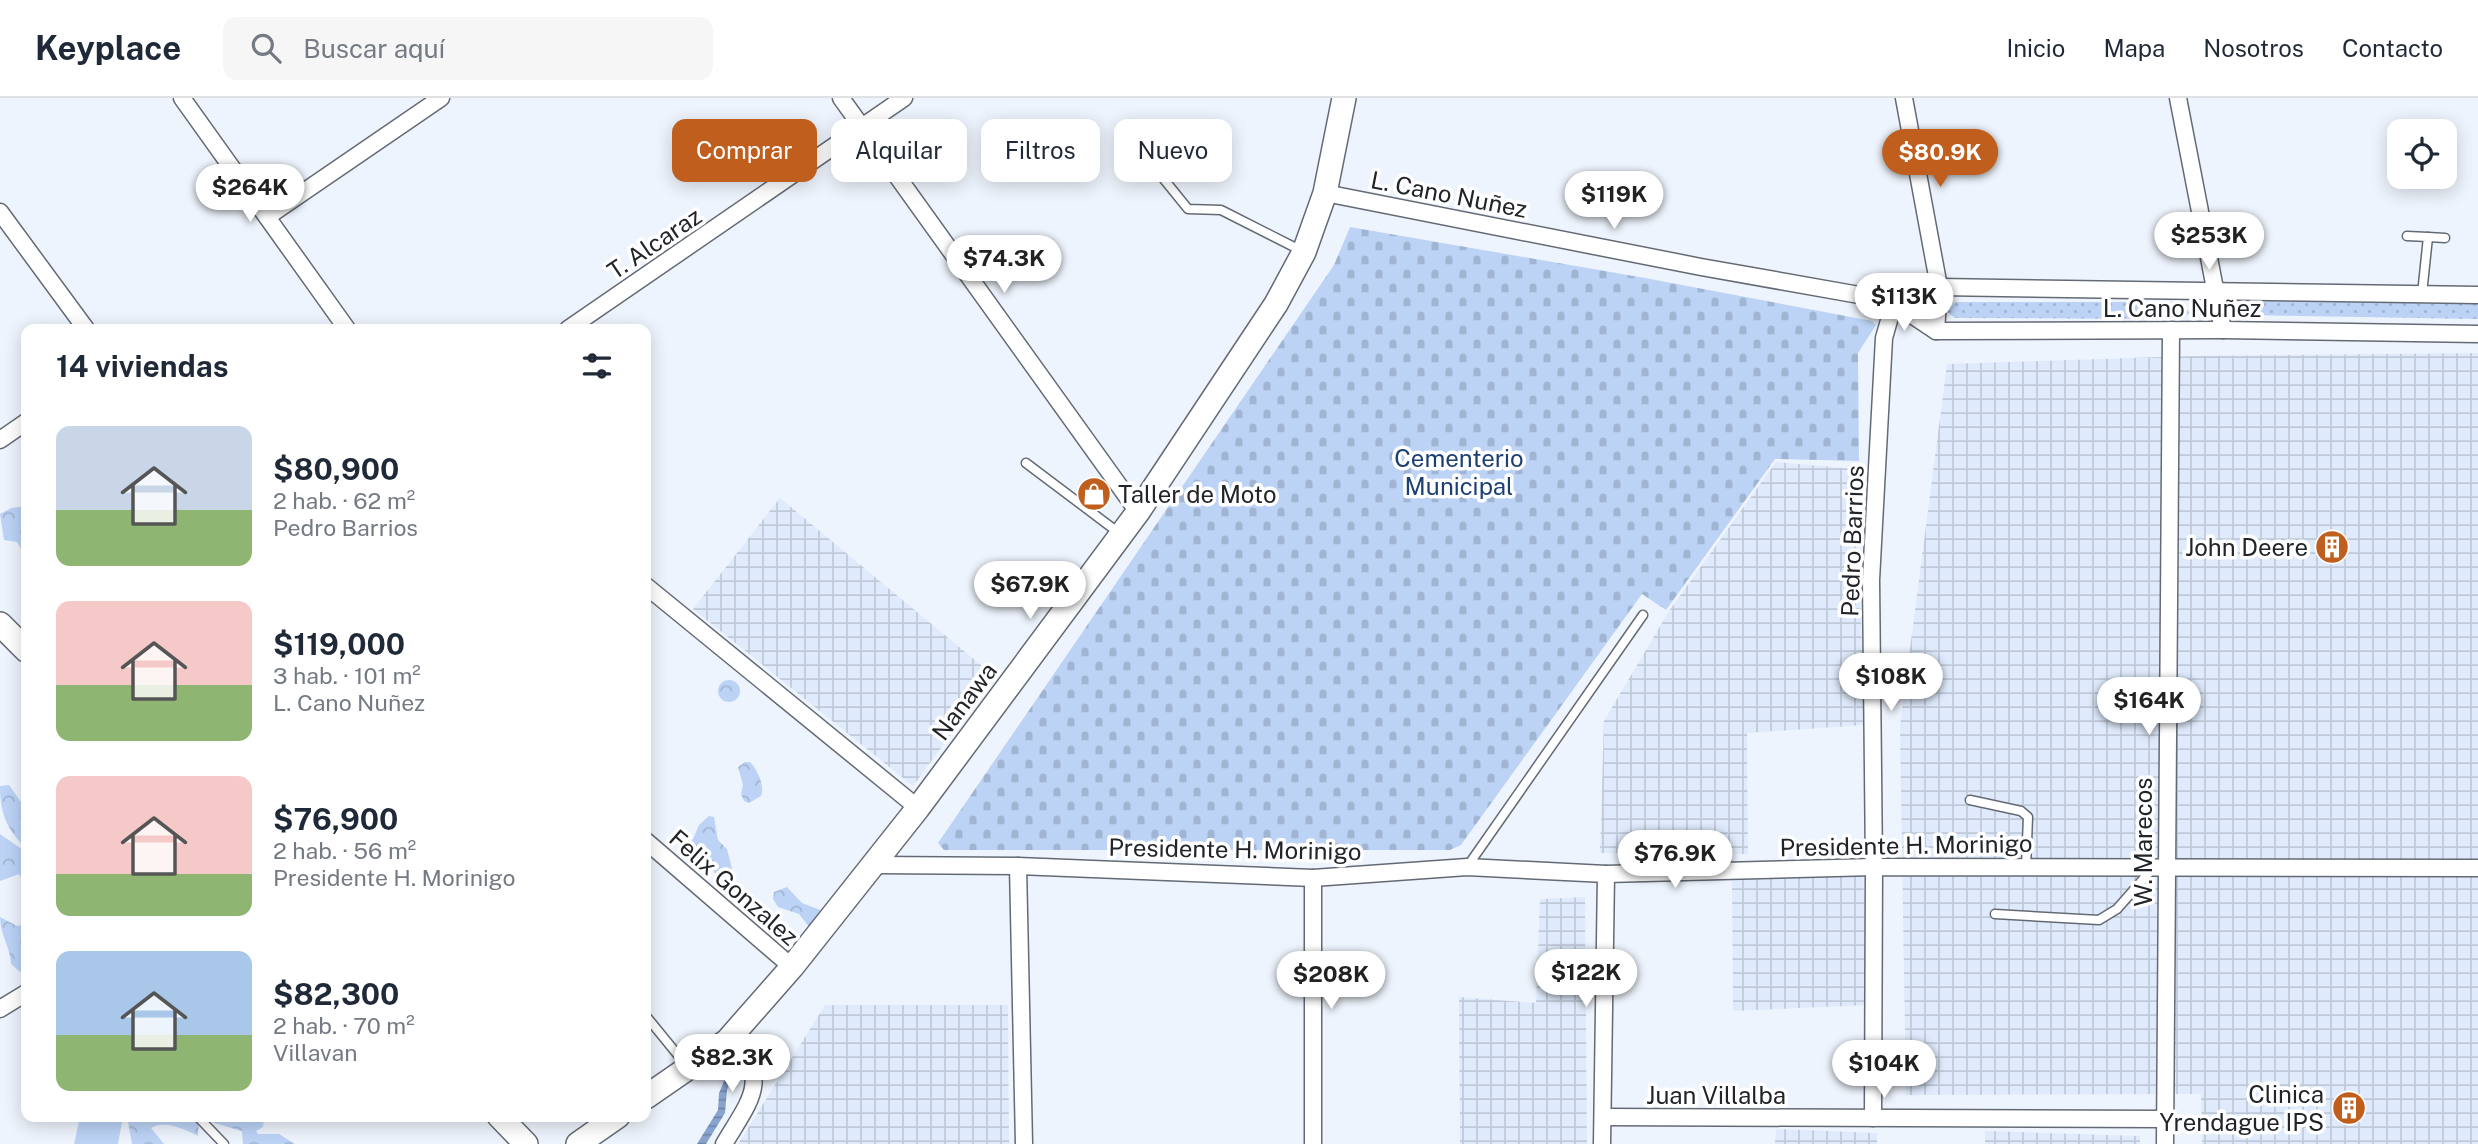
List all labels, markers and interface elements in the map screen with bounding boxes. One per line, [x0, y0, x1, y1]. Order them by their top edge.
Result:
search box [223, 17, 713, 80]
text: Keyplace [35, 29, 181, 67]
icon: search [247, 29, 285, 67]
text: Buscar aquí [303, 33, 445, 64]
text: Inicio [2006, 34, 2065, 62]
text: Mapa [2103, 34, 2165, 62]
text: Nosotros [2203, 34, 2304, 62]
text: Contacto [2342, 34, 2443, 62]
chip: Comprar [672, 119, 817, 182]
chip: Alquilar [831, 119, 967, 182]
chip: Filtros [981, 119, 1100, 182]
chip: Nuevo [1114, 119, 1232, 182]
map controls [2387, 119, 2457, 189]
button: locate [2387, 119, 2457, 189]
pin: $80.9K [1883, 130, 1997, 189]
text: $80.9K [1898, 138, 1982, 165]
pin: $264K [201, 164, 299, 224]
street label: L. Cano Nuñez [1368, 165, 1530, 223]
pin: $119K [1565, 172, 1663, 231]
text: $264K [212, 173, 288, 200]
text: $119K [1581, 180, 1648, 207]
street label: T. Alcaraz [602, 201, 706, 285]
pin: $253K [2160, 212, 2258, 272]
text: $253K [2170, 221, 2248, 248]
pin: $74.3K [947, 236, 1061, 295]
text: $74.3K [963, 244, 1045, 271]
pin: $113K [1855, 274, 1953, 333]
text: $113K [1870, 282, 1938, 309]
street label: L. Cano Nuñez [2103, 294, 2261, 322]
icon: filters [578, 347, 616, 385]
text: 14 viviendas [56, 348, 228, 384]
park label: Cementerio Municipal [1394, 444, 1524, 500]
text: $80,900 [273, 451, 399, 487]
icon: home [112, 454, 196, 538]
street label: Pedro Barrios [1835, 465, 1869, 617]
shop icon: Taller de Moto [1075, 475, 1113, 513]
place label: Taller de Moto [1118, 480, 1276, 508]
text: 2 hab. · 62 m² [273, 487, 415, 514]
text: Pedro Barrios [273, 514, 418, 541]
building icon: John Deere [2313, 528, 2351, 566]
place label: John Deere [2185, 533, 2308, 561]
pin: $67.9K [973, 561, 1087, 621]
text: $67.9K [990, 570, 1070, 597]
text: $119,000 [273, 626, 405, 662]
icon: home [112, 629, 196, 713]
pin: $108K [1842, 654, 1940, 713]
street label: Nanawa [926, 657, 1002, 745]
text: 3 hab. · 101 m² [273, 662, 421, 689]
text: $108K [1855, 662, 1927, 689]
pin: $164K [2100, 678, 2198, 737]
text: $164K [2113, 686, 2185, 713]
text: L. Cano Nuñez [273, 689, 425, 716]
street label: W. Marecos [2129, 778, 2157, 906]
text: $76,900 [273, 801, 398, 837]
icon: home [112, 804, 196, 888]
street label: Felix Gonzalez [664, 823, 804, 951]
street label: Presidente H. Morinigo [1779, 829, 2033, 861]
pin: $76.9K [1618, 830, 1732, 890]
street label: Presidente H. Morinigo [1108, 833, 1362, 865]
text: 2 hab. · 56 m² [273, 837, 416, 864]
text: $76.9K [1634, 839, 1716, 866]
text: Presidente H. Morinigo [273, 864, 516, 891]
pin: $122K [1537, 950, 1635, 1009]
pin: $208K [1282, 951, 1380, 1011]
text: $122K [1550, 958, 1622, 985]
text: $208K [1293, 960, 1369, 987]
text: $82,300 [273, 976, 399, 1012]
icon: home [112, 979, 196, 1063]
text: 2 hab. · 70 m² [273, 1012, 415, 1039]
pin: $82.3K [675, 1034, 789, 1094]
text: Villavan [273, 1039, 357, 1066]
pin: $104K [1835, 1040, 1933, 1100]
text: $82.3K [690, 1043, 774, 1070]
text: $104K [1848, 1049, 1920, 1076]
place label: Clinica Yrendague IPS [2159, 1080, 2324, 1136]
street label: Juan Villalba [1646, 1081, 1786, 1109]
building icon: Clinica Yrendague IPS [2330, 1089, 2368, 1127]

